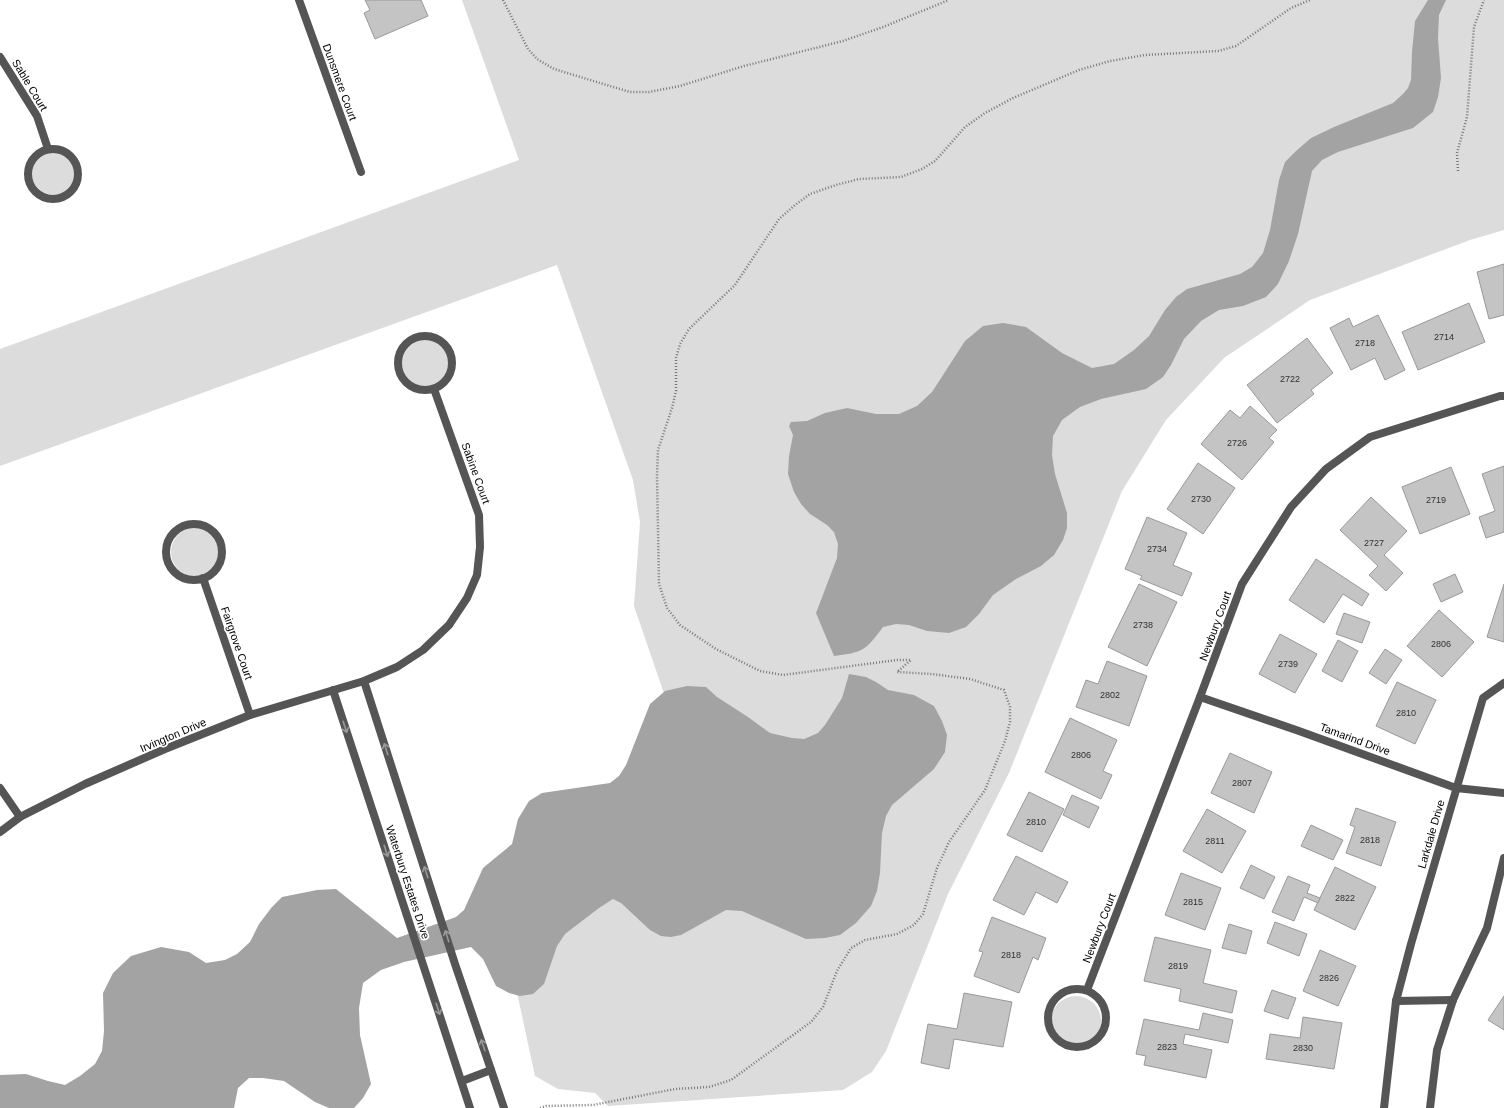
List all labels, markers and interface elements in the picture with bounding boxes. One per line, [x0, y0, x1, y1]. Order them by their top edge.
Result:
street label: Dunsmere Court [321, 42, 359, 122]
street label: Sable Court [10, 57, 50, 113]
house number: 2714 [1434, 332, 1454, 342]
house number: 2718 [1355, 338, 1375, 348]
house number: 2722 [1280, 374, 1300, 384]
house number: 2726 [1227, 438, 1247, 448]
street label: Sabine Court [459, 441, 493, 505]
house number: 2730 [1191, 494, 1211, 504]
house number: 2719 [1426, 495, 1446, 505]
house number: 2727 [1364, 538, 1384, 548]
house number: 2734 [1147, 544, 1167, 554]
street label: Newbury Court [1197, 589, 1233, 663]
street label: Fairgrove Court [219, 605, 255, 681]
house number: 2738 [1133, 620, 1153, 630]
house number: 2806 [1431, 639, 1451, 649]
house number: 2739 [1278, 659, 1298, 669]
house number: 2802 [1100, 690, 1120, 700]
house number: 2810 [1396, 708, 1416, 718]
street label: Irvington Drive [138, 716, 208, 754]
one-way arrow [342, 721, 349, 734]
street label: Tamarind Drive [1318, 721, 1392, 757]
one-way arrow [382, 742, 389, 755]
house number: 2806 [1071, 750, 1091, 760]
house number: 2807 [1232, 778, 1252, 788]
street label: Larkdale Drive [1415, 798, 1447, 870]
house number: 2810 [1026, 817, 1046, 827]
street label: Waterbury Estates Drive [384, 824, 432, 940]
house number: 2818 [1360, 835, 1380, 845]
house number: 2811 [1205, 836, 1225, 846]
one-way arrow [383, 844, 390, 857]
one-way arrow [422, 866, 430, 878]
street label: Newbury Court [1080, 892, 1118, 964]
house number: 2822 [1335, 893, 1355, 903]
house number: 2815 [1183, 897, 1203, 907]
one-way arrow [443, 930, 450, 943]
house number: 2818 [1001, 950, 1021, 960]
house number: 2819 [1168, 961, 1188, 971]
house number: 2826 [1319, 973, 1339, 983]
one-way arrow [434, 1002, 442, 1014]
one-way arrow [478, 1039, 486, 1051]
house number: 2823 [1157, 1042, 1177, 1052]
house number: 2830 [1293, 1043, 1313, 1053]

